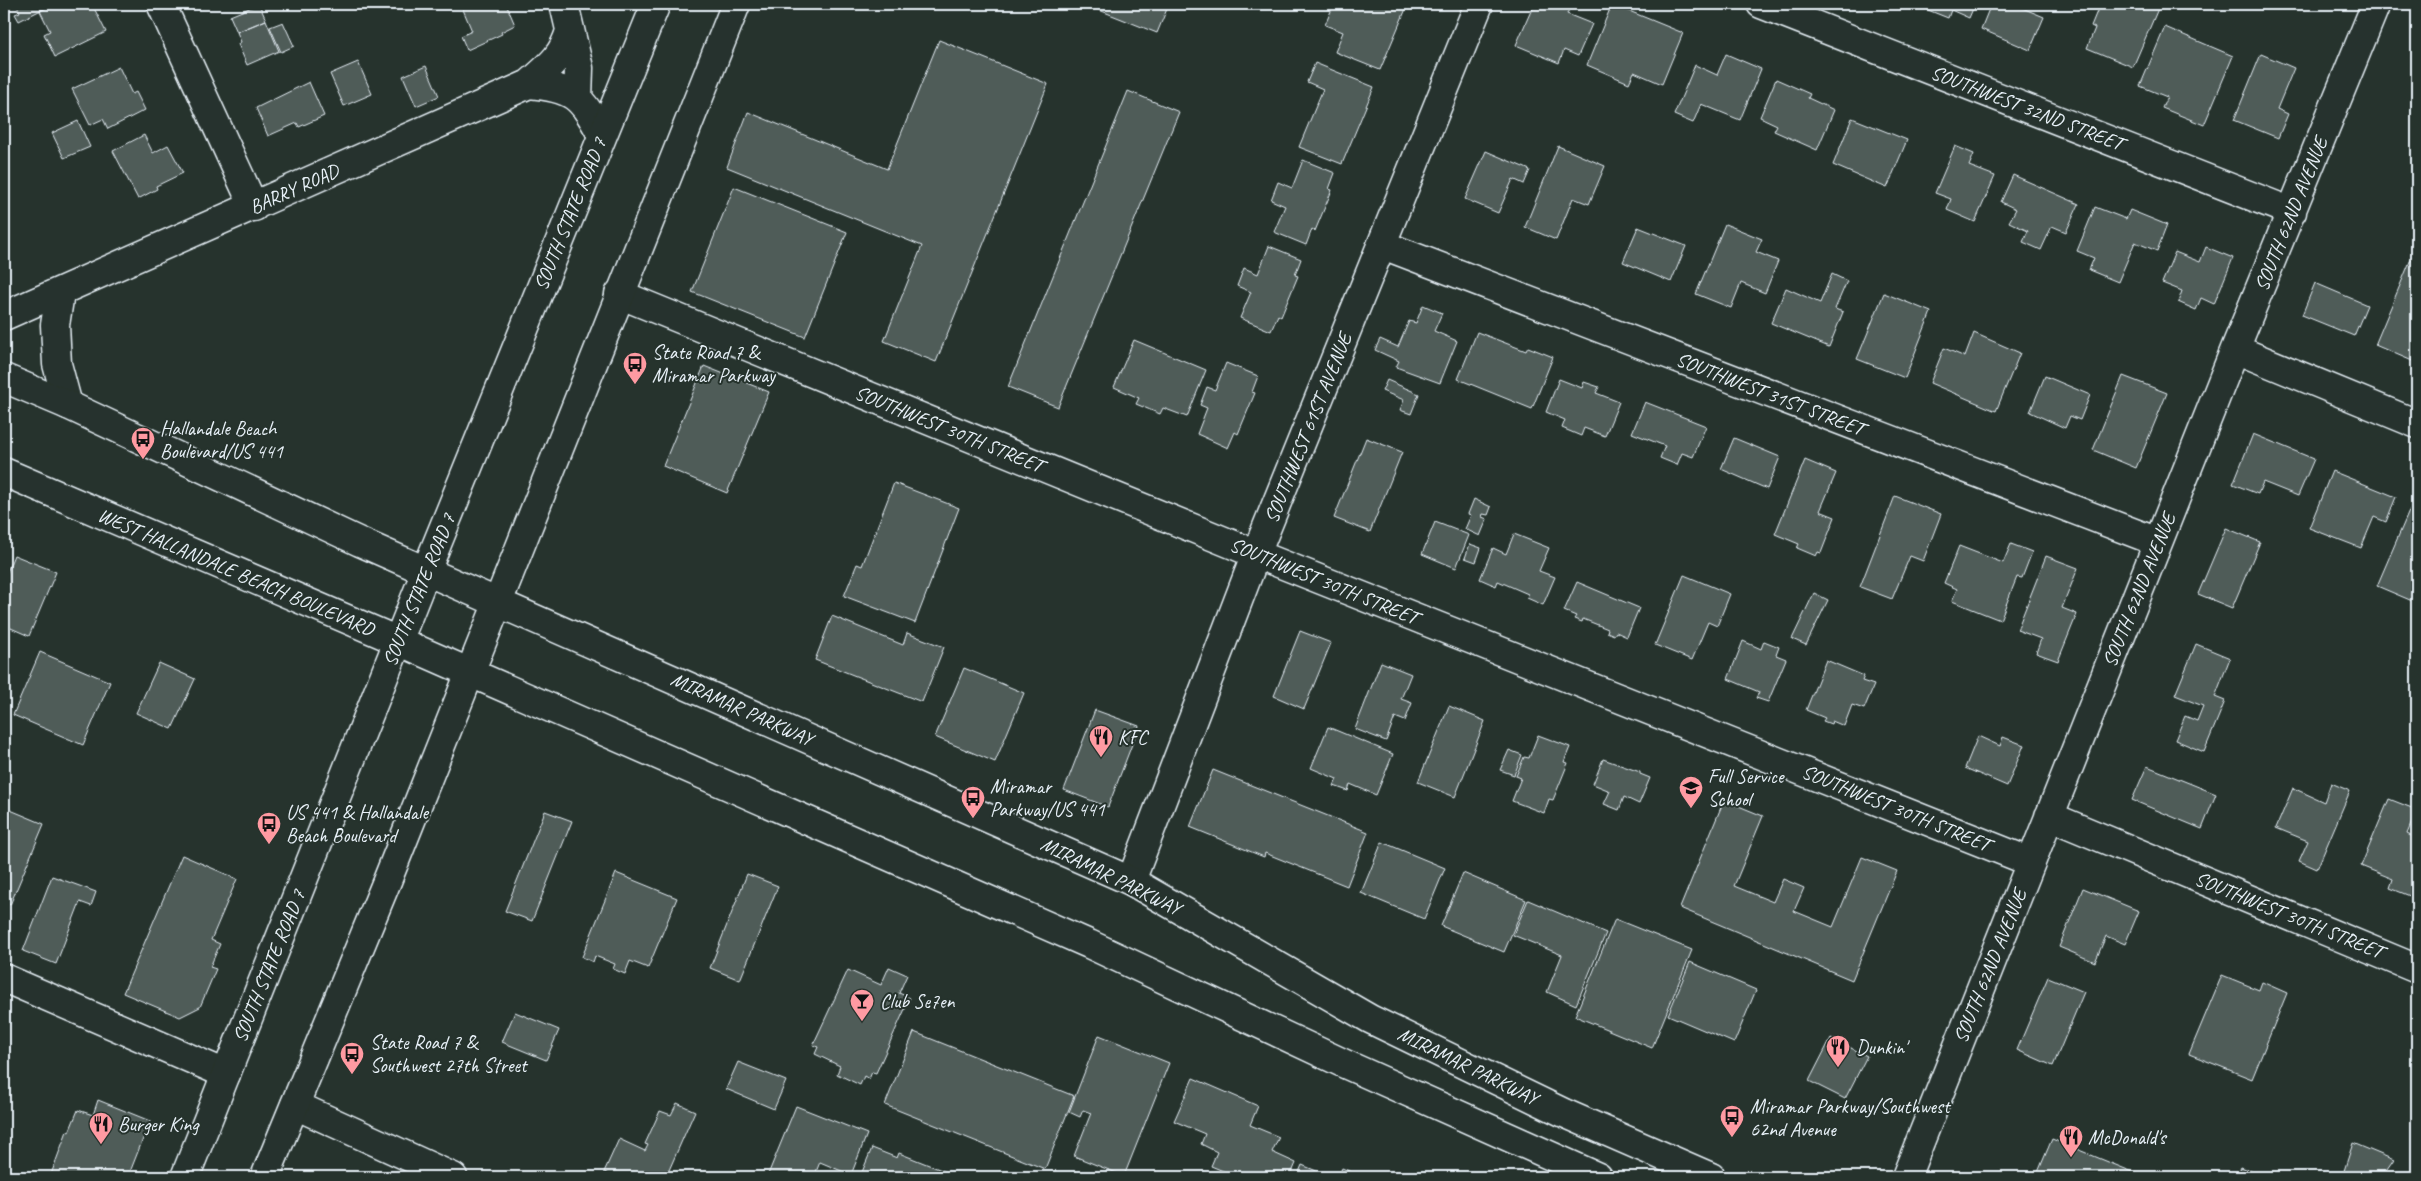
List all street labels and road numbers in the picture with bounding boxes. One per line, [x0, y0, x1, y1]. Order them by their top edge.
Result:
street label: SOUTHWEST 32ND STREET [1927, 60, 2131, 158]
street label: SOUTH 62ND AVENUE [2249, 131, 2334, 295]
street label: SOUTH STATE ROAD 7 [528, 133, 612, 294]
street label: BARRY ROAD [246, 157, 345, 220]
street label: SOUTHWEST 61ST AVENUE [1259, 327, 1358, 526]
street label: SOUTHWEST 31ST STREET [1673, 347, 1872, 443]
street label: SOUTHWEST 30TH STREET [851, 380, 1051, 480]
street label: WEST HALLANDALE BEACH BOULEVARD [94, 502, 379, 642]
street label: SOUTH 62ND AVENUE [2097, 507, 2182, 671]
street label: SOUTH STATE ROAD 7 [377, 509, 461, 670]
street label: SOUTHWEST 30TH STREET [1226, 532, 1426, 632]
street label: MIRAMAR PARKWAY [667, 667, 820, 753]
street label: SOUTHWEST 30TH STREET [1798, 759, 1998, 859]
street label: MIRAMAR PARKWAY [1037, 831, 1188, 922]
street label: SOUTHWEST 30TH STREET [2191, 866, 2391, 966]
street label: SOUTH 62ND AVENUE [1948, 883, 2033, 1047]
street label: SOUTH STATE ROAD 7 [227, 885, 311, 1046]
street label: MIRAMAR PARKWAY [1394, 1021, 1545, 1112]

